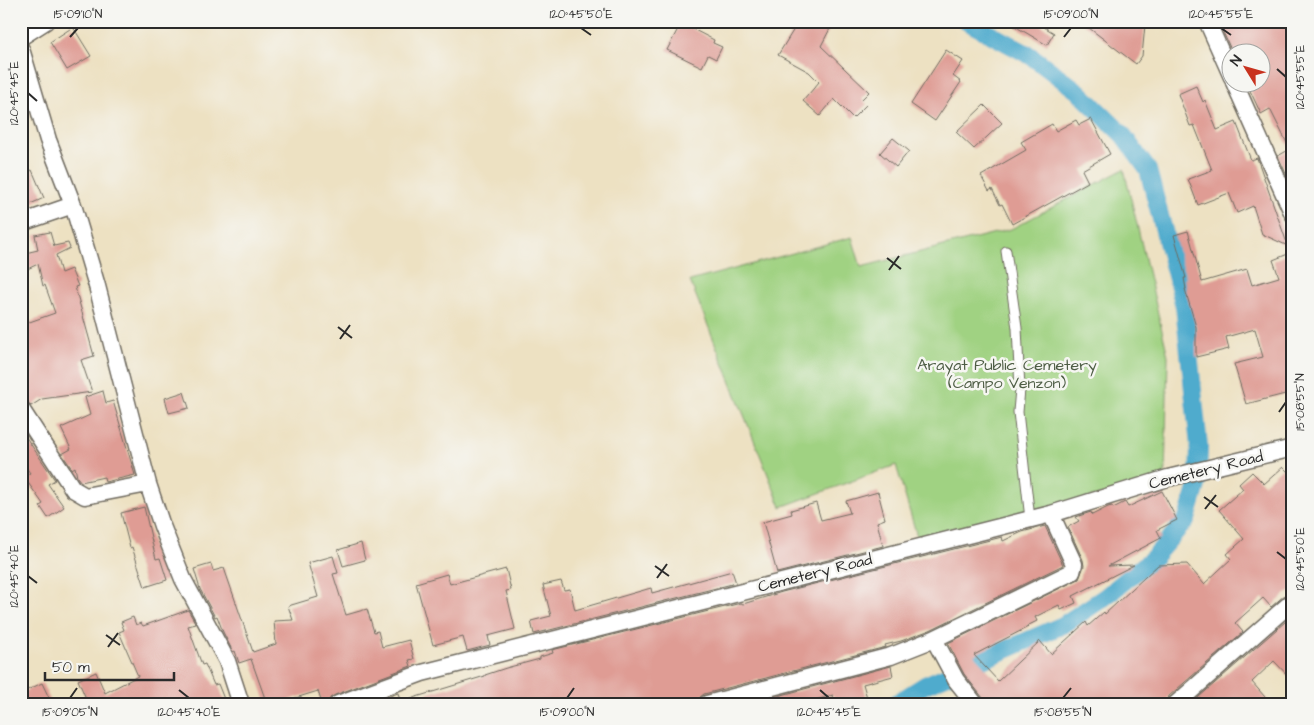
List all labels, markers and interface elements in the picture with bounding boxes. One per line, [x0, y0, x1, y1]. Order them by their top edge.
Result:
text: 15°09'10"N [54, 6, 103, 23]
text: 120°45'50"E [549, 6, 613, 23]
text: 15°09'00"N [1044, 6, 1099, 23]
text: 120°45'55"E [1189, 6, 1253, 23]
north arrow [1222, 42, 1272, 92]
text: 120°45'55"E [1292, 45, 1309, 109]
text: N [1226, 51, 1247, 70]
text: 120°45'45"E [6, 61, 23, 125]
park label: Arayat Public Cemetery (Campo Venzon) [917, 354, 1097, 394]
text: 15°08'55"N [1292, 373, 1309, 431]
street label: Cemetery Road [1147, 445, 1266, 496]
text: 120°45'50"E [1292, 527, 1309, 591]
text: 120°45'40"E [6, 545, 23, 607]
street label: Cemetery Road [756, 548, 875, 599]
scale bar [45, 650, 174, 682]
text: 50 m [52, 657, 90, 678]
text: 15°09'05"N [42, 704, 98, 721]
text: 120°45'40"E [158, 704, 220, 721]
text: 15°09'00"N [540, 704, 595, 721]
text: 120°45'45"E [797, 704, 861, 721]
text: 15°08'55"N [1034, 704, 1092, 721]

